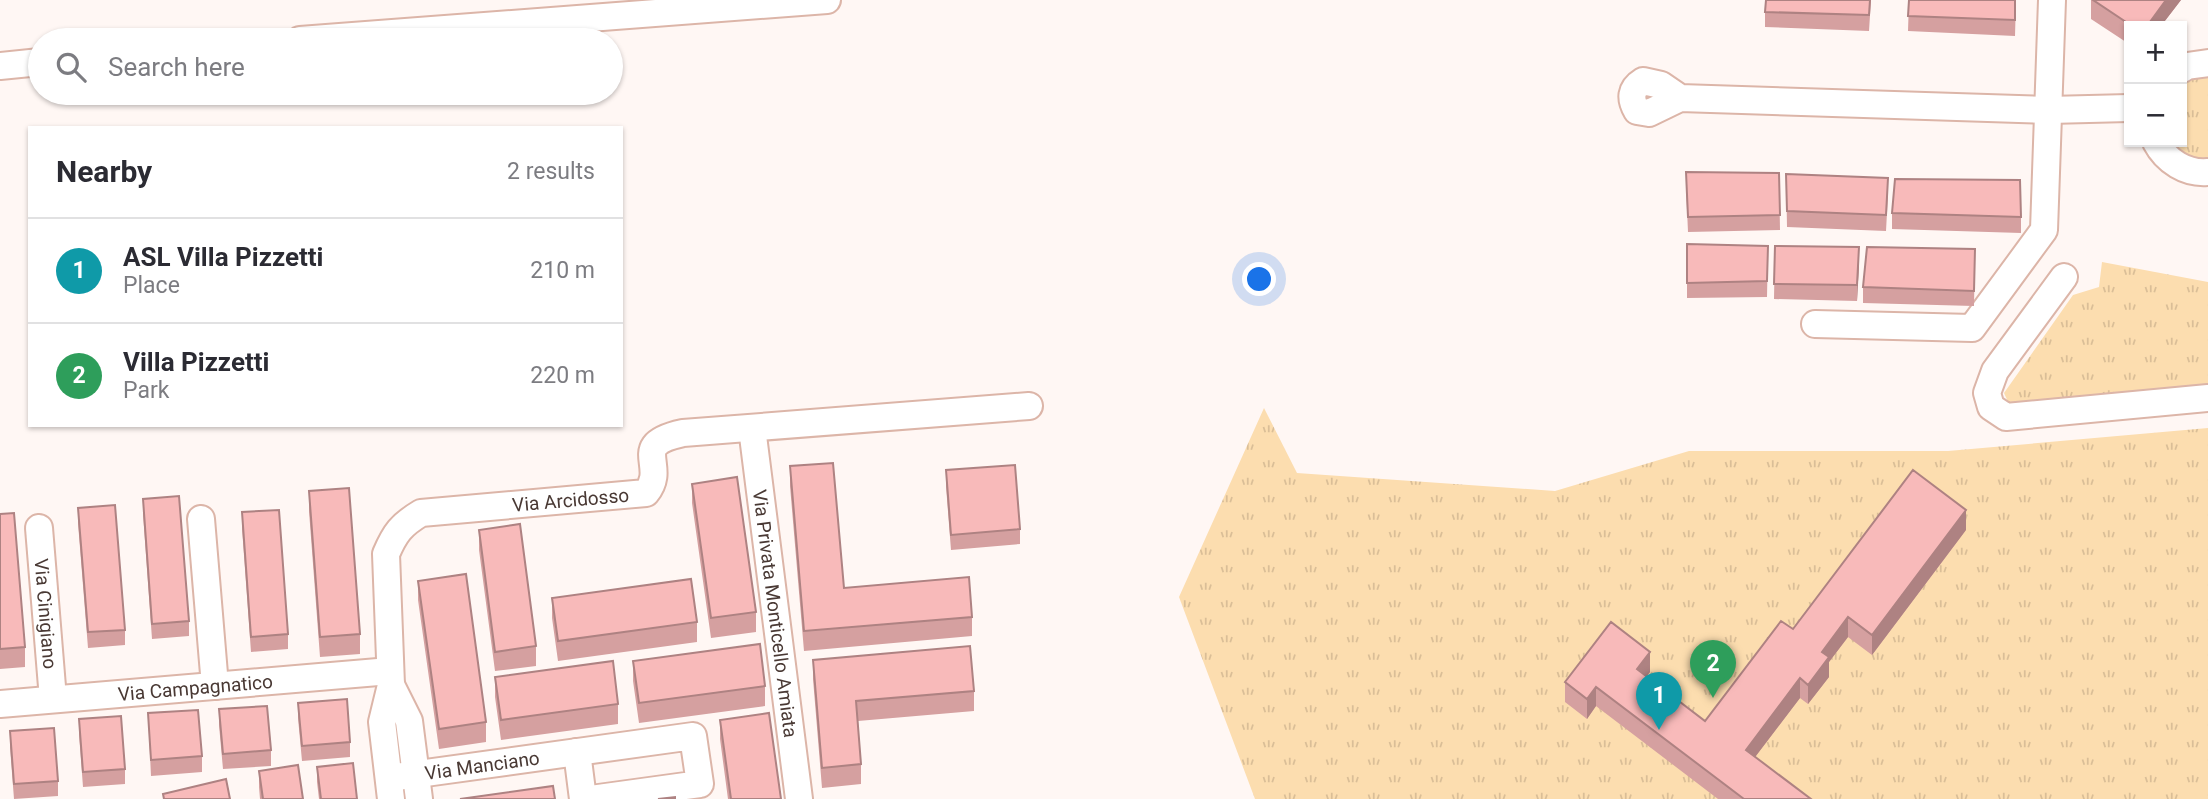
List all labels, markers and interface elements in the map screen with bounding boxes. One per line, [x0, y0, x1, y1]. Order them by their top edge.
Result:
map controls [2124, 21, 2187, 147]
button: + [2124, 21, 2187, 84]
search box [28, 28, 623, 105]
icon: search [52, 48, 90, 86]
text: Search here [108, 52, 245, 82]
button: − [2124, 84, 2187, 147]
text: Nearby [56, 154, 152, 189]
text: 2 results [507, 158, 595, 185]
text: ASL Villa Pizzetti [123, 242, 323, 272]
text: 1 [72, 257, 86, 284]
text: 210 m [530, 257, 595, 284]
your location [1242, 262, 1276, 296]
text: Place [123, 272, 180, 299]
text: Villa Pizzetti [123, 347, 269, 377]
text: 2 [72, 362, 86, 389]
text: 220 m [530, 362, 595, 389]
text: Park [123, 377, 169, 404]
street label: Via Arcidosso [511, 484, 630, 517]
street label: Via Privata Monticello Amiata [748, 488, 802, 739]
street label: Via Cinigiano [30, 558, 62, 670]
pin: 2 [1690, 640, 1736, 698]
street label: Via Campagnatico [117, 670, 274, 706]
pin: 1 [1636, 672, 1682, 730]
street label: Via Manciano [423, 746, 541, 785]

